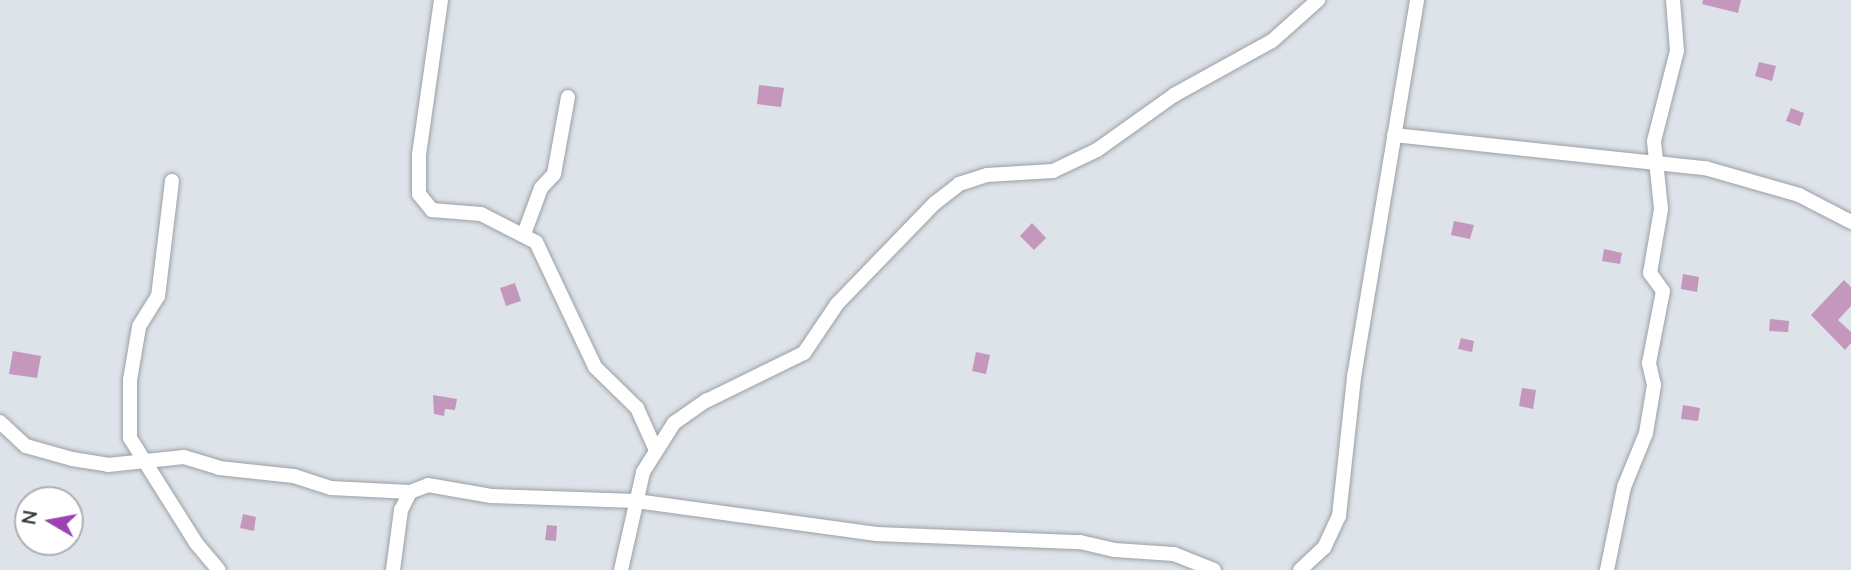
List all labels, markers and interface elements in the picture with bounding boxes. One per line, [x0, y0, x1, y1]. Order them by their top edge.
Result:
north arrow [14, 486, 84, 556]
text: N [16, 508, 44, 527]

